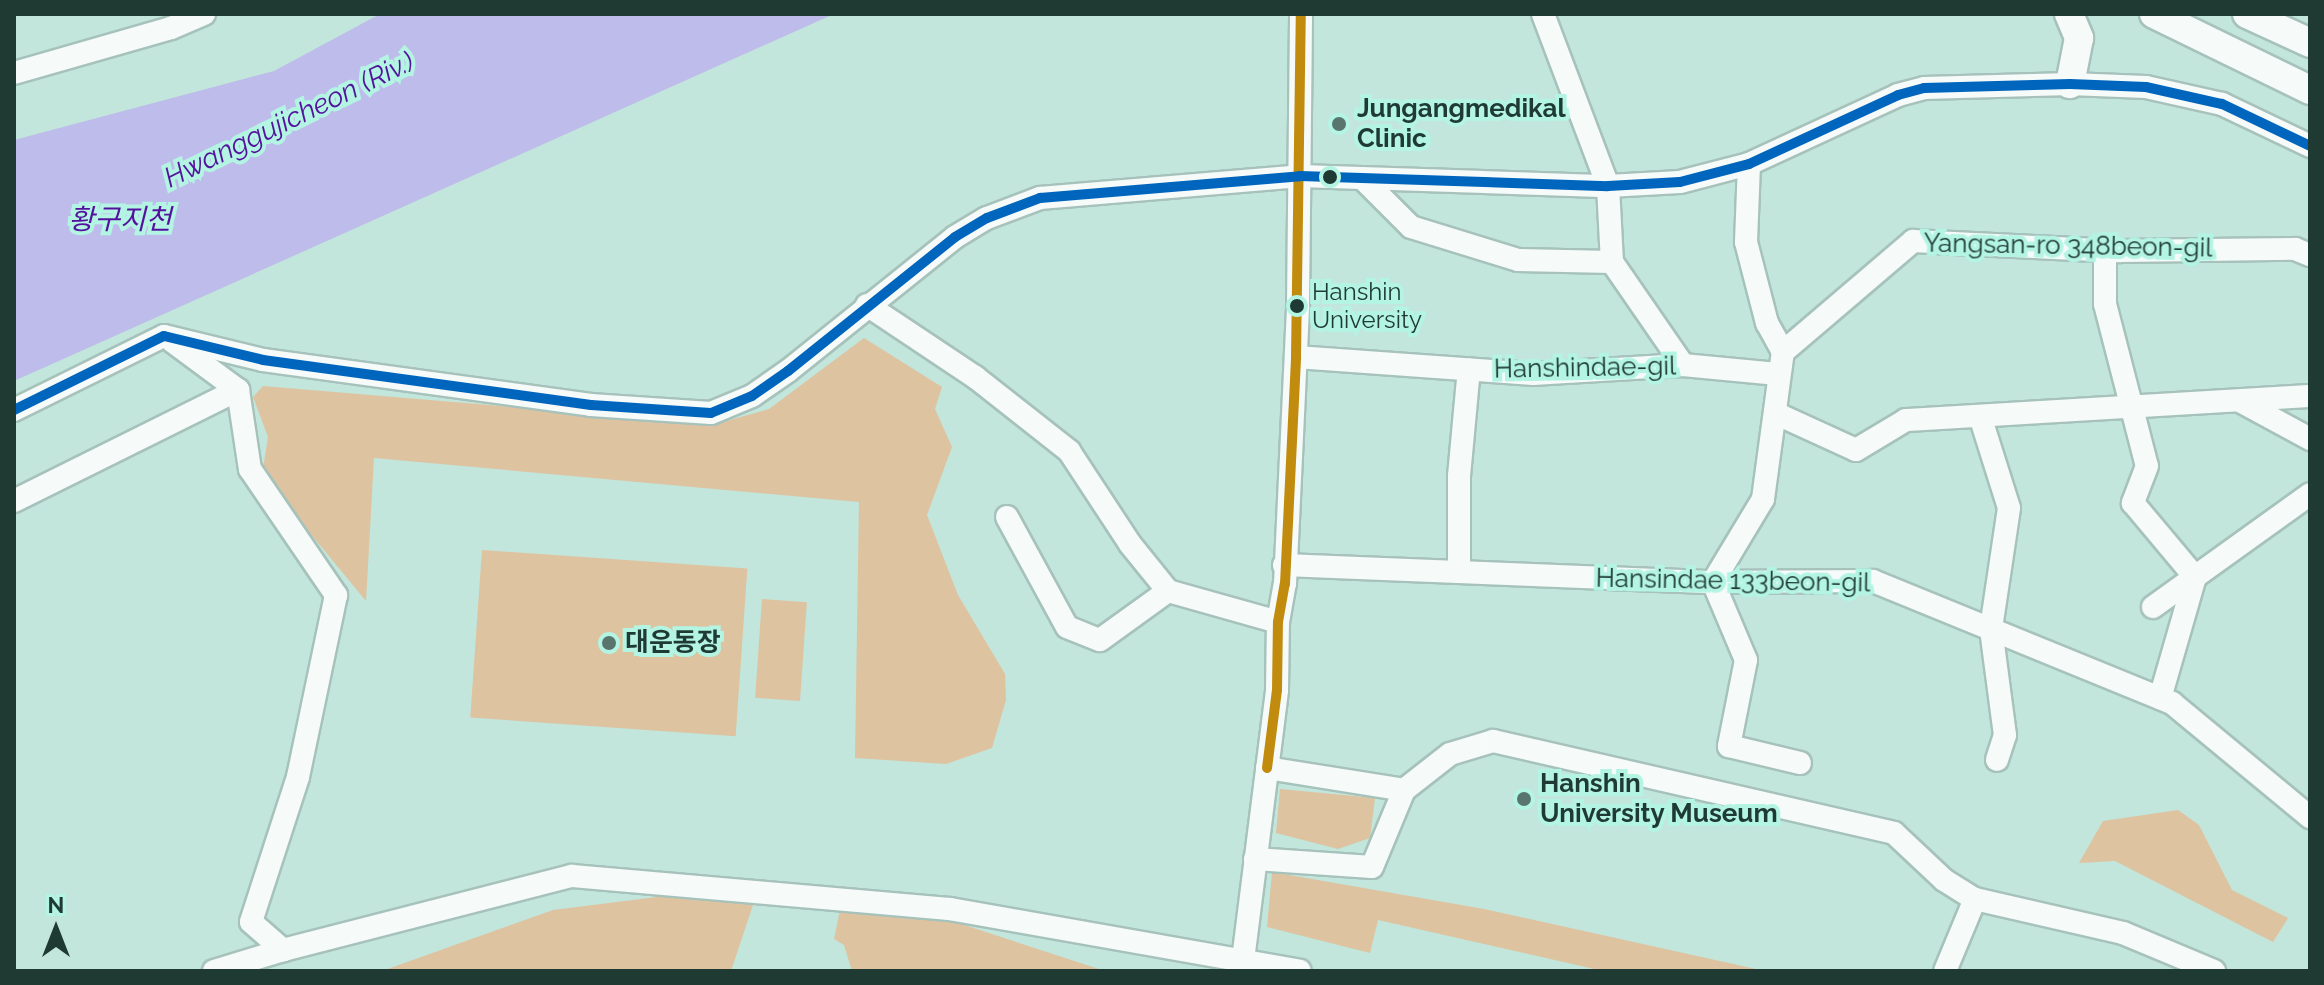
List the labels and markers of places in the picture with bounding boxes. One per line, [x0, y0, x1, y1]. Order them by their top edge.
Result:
place label: Jungangmedikal Clinic [1357, 93, 1566, 154]
marker: Jungangmedikal Clinic [1328, 113, 1350, 135]
unlabelled marker [1322, 169, 1338, 185]
place label: Hanshin University [1312, 278, 1422, 334]
marker: Hanshin University [1289, 298, 1305, 314]
place label: 대운동장 [625, 627, 721, 659]
marker: 대운동장 [600, 634, 618, 652]
place label: Hanshin University Museum [1540, 768, 1778, 830]
marker: Hanshin University Museum [1515, 790, 1533, 808]

